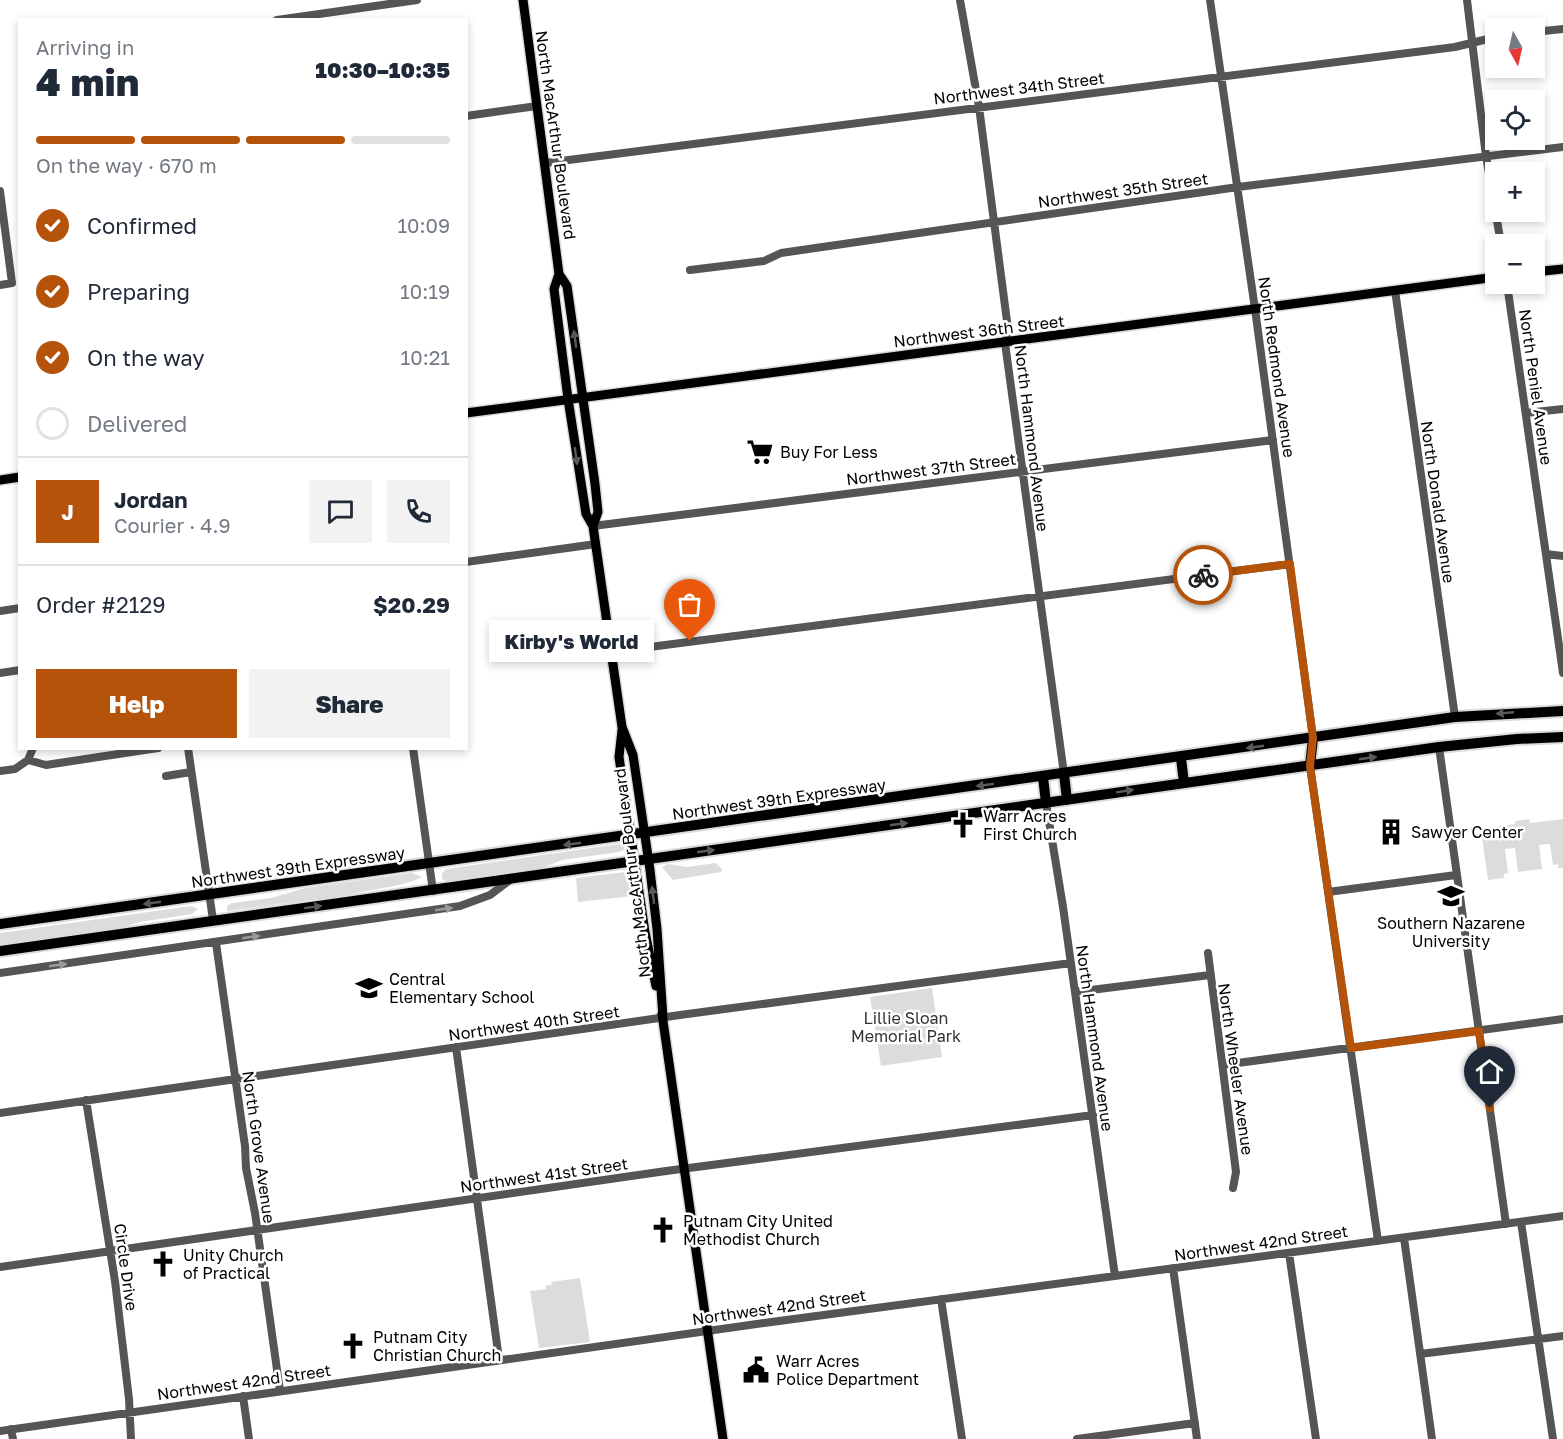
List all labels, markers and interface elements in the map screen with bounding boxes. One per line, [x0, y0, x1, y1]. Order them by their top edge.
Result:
north arrow [1485, 18, 1545, 78]
map controls [1485, 18, 1545, 294]
street label: North MacArthur Boulevard [531, 29, 581, 241]
text: Arriving in [36, 35, 134, 59]
text: 10:30–10:35 [315, 56, 450, 83]
text: 4 min [36, 58, 139, 105]
street label: Northwest 34th Street [932, 68, 1106, 108]
button: locate [1485, 90, 1545, 150]
text: On the way · 670 m [36, 153, 217, 177]
button: + [1485, 162, 1545, 222]
street label: Northwest 35th Street [1037, 168, 1209, 212]
icon: check [36, 209, 69, 242]
text: Confirmed [87, 212, 197, 239]
text: 10:09 [397, 213, 450, 237]
button: − [1485, 234, 1545, 294]
icon: check [36, 275, 69, 308]
street label: North Redmond Avenue [1254, 275, 1300, 459]
text: Preparing [87, 278, 190, 305]
text: 10:19 [400, 279, 450, 303]
street label: North Peniel Avenue [1515, 308, 1557, 466]
street label: Northwest 36th Street [892, 311, 1066, 351]
one-way arrow [571, 330, 580, 349]
icon: check [36, 341, 69, 374]
text: On the way [87, 344, 205, 371]
street label: North Hammond Avenue [1011, 344, 1053, 532]
text: 10:21 [401, 345, 450, 369]
text: Delivered [87, 410, 187, 437]
street label: North Donald Avenue [1417, 420, 1459, 584]
supermarket icon: Buy For Less [745, 437, 775, 467]
place label: Buy For Less [780, 442, 878, 462]
one-way arrow [572, 447, 581, 466]
street label: Northwest 37th Street [845, 449, 1017, 489]
button: chat [309, 480, 372, 543]
button: phone [387, 480, 450, 543]
text: Jordan [114, 486, 188, 513]
text: J [61, 498, 74, 525]
text: Courier · 4.9 [114, 513, 231, 537]
courier [1173, 545, 1233, 605]
icon: bike [1187, 559, 1220, 592]
pin [664, 579, 715, 641]
icon: bag [673, 588, 706, 621]
text: Order #2129 [36, 591, 165, 618]
text: $20.29 [373, 591, 450, 618]
callout: Kirby's World [489, 620, 654, 662]
text: Kirby's World [505, 629, 638, 653]
button: Help [36, 669, 237, 738]
button: Share [249, 669, 450, 738]
one-way arrow [1495, 708, 1514, 718]
one-way arrow [1246, 742, 1265, 751]
one-way arrow [1358, 753, 1377, 762]
street label: North MacArthur Boulevard [609, 767, 655, 979]
street label: Northwest 39th Expressway [671, 774, 887, 824]
one-way arrow [975, 781, 994, 790]
one-way arrow [1116, 787, 1135, 796]
place label: Warr Acres First Church [983, 806, 1077, 844]
church icon: Warr Acres First Church [948, 810, 978, 840]
building icon: Sawyer Center [1376, 817, 1406, 847]
one-way arrow [890, 820, 909, 829]
place label: Sawyer Center [1411, 822, 1523, 842]
one-way arrow [562, 839, 581, 848]
street label: Northwest 39th Expressway [190, 842, 406, 892]
one-way arrow [696, 847, 715, 856]
school or university icon: Southern Nazarene University [1436, 881, 1466, 911]
one-way arrow [648, 885, 657, 904]
one-way arrow [142, 898, 161, 907]
one-way arrow [303, 903, 322, 912]
one-way arrow [434, 904, 453, 913]
place label: Southern Nazarene University [1377, 913, 1525, 951]
one-way arrow [242, 933, 261, 942]
street label: North Hammond Avenue [1072, 944, 1118, 1132]
one-way arrow [49, 961, 68, 970]
place label: Central Elementary School [389, 969, 534, 1007]
school or university icon: Central Elementary School [354, 973, 384, 1003]
street label: North Wheeler Avenue [1214, 982, 1258, 1156]
street label: Northwest 40th Street [447, 1001, 621, 1045]
park label: Lillie Sloan Memorial Park [851, 1008, 961, 1046]
pin [1464, 1046, 1515, 1108]
icon: home [1473, 1055, 1506, 1088]
street label: North Grove Avenue [238, 1070, 280, 1224]
street label: Northwest 41st Street [459, 1153, 629, 1197]
place label: Putnam City United Methodist Church [683, 1211, 833, 1249]
church icon: Putnam City United Methodist Church [648, 1215, 678, 1245]
street label: Northwest 42nd Street [1173, 1221, 1349, 1265]
street label: Circle Drive [110, 1222, 142, 1312]
place label: Unity Church of Practical [183, 1245, 284, 1283]
church icon: Unity Church of Practical [148, 1249, 178, 1279]
street label: Northwest 42nd Street [691, 1285, 867, 1329]
place label: Putnam City Christian Church [373, 1327, 501, 1365]
church icon: Putnam City Christian Church [338, 1331, 368, 1361]
place label: Warr Acres Police Department [776, 1351, 919, 1389]
public building icon: Warr Acres Police Department [741, 1355, 771, 1385]
street label: Northwest 42nd Street [156, 1360, 332, 1404]

